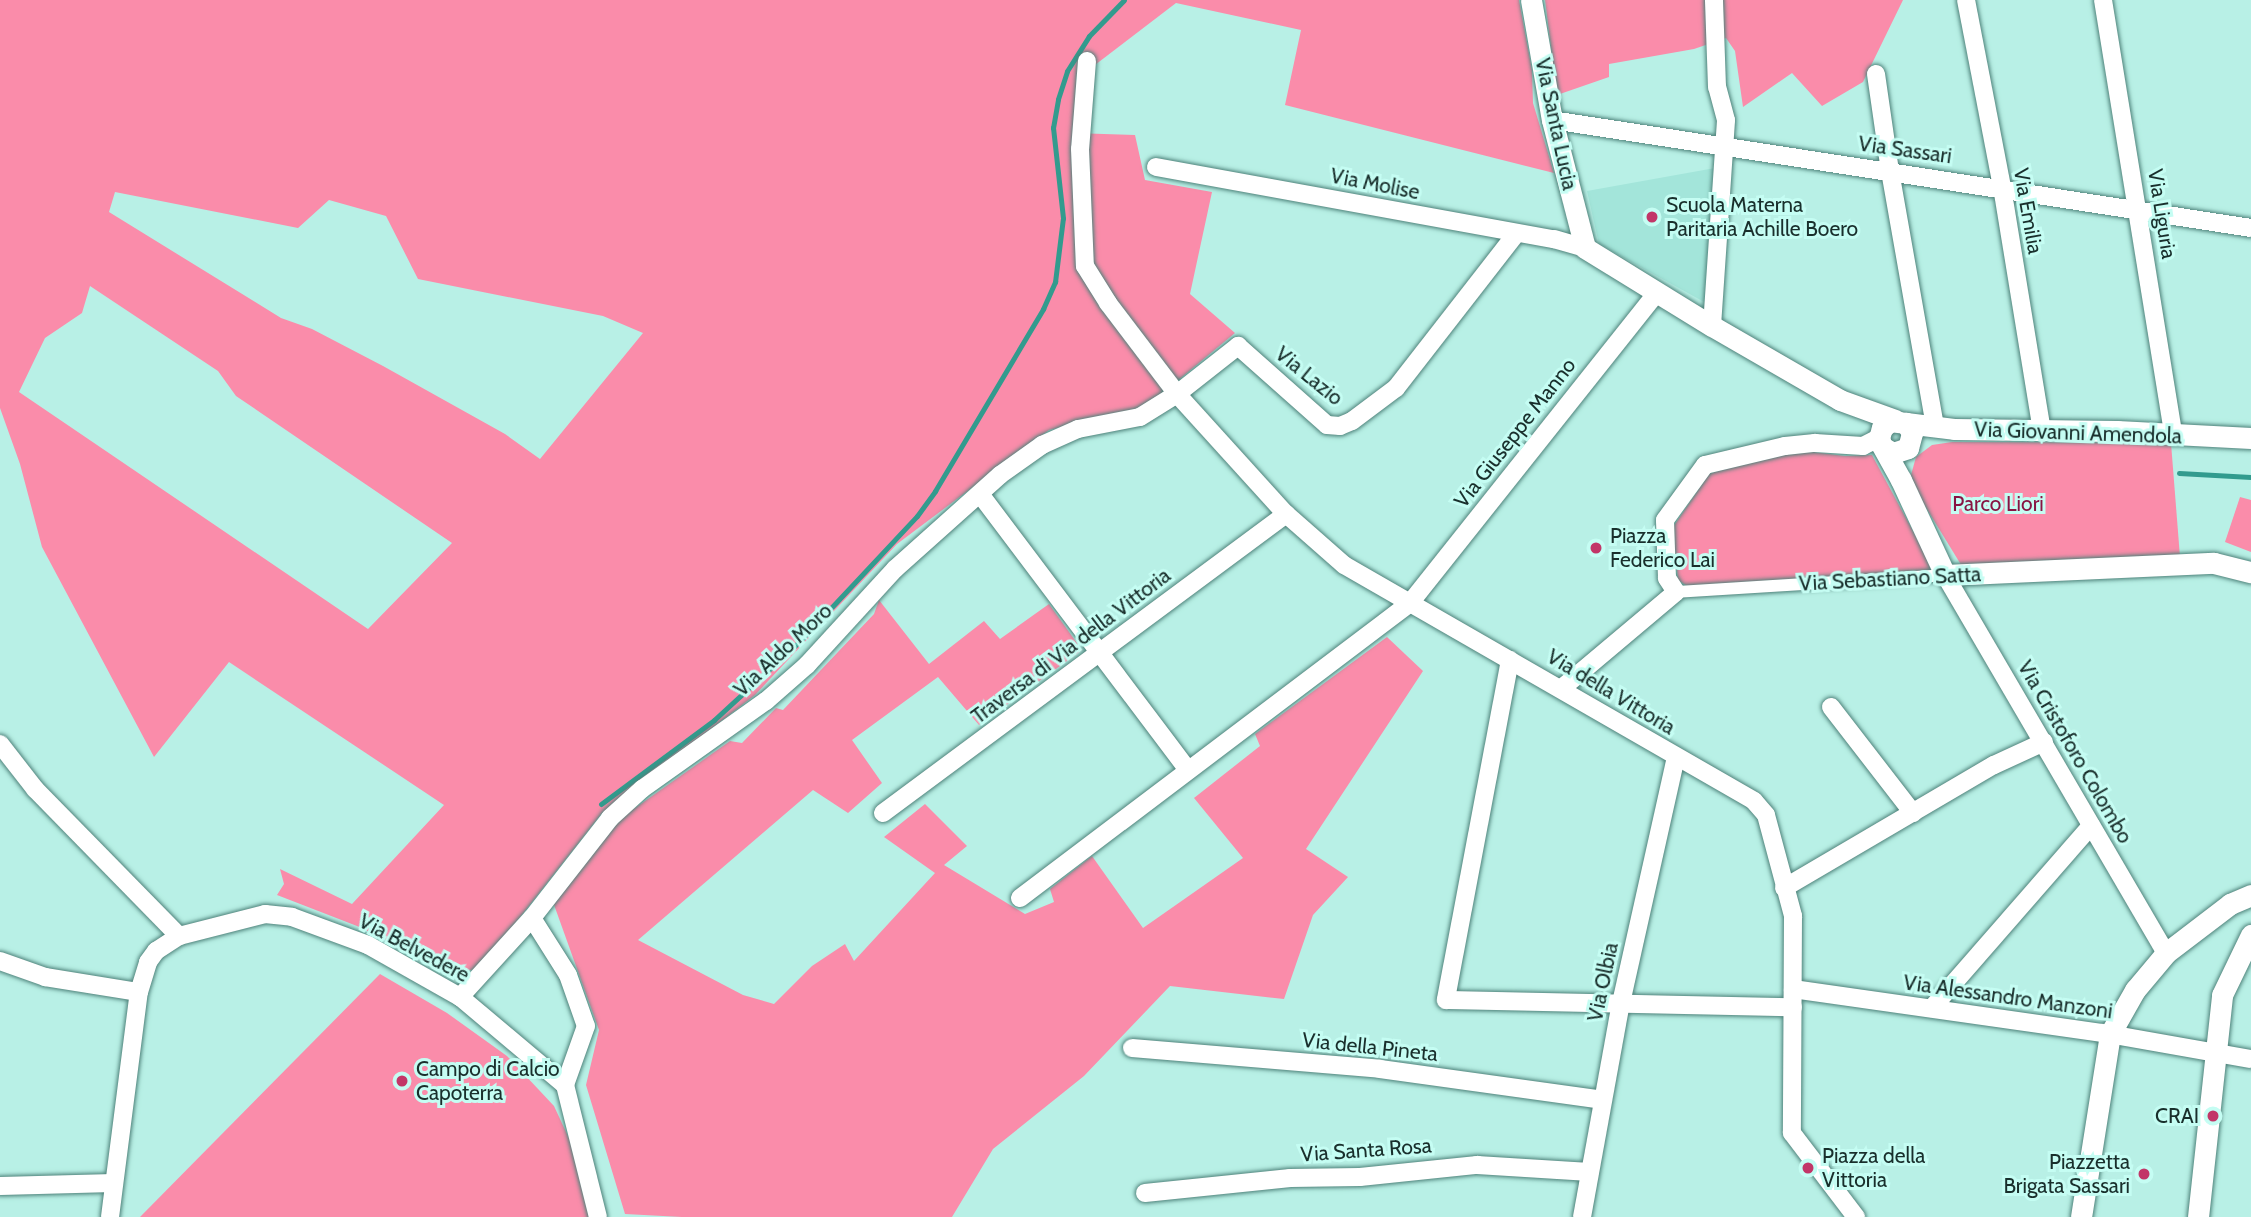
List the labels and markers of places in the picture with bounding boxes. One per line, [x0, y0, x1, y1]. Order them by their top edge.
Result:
place label: Scuola Materna Paritaria Achille Boero [1666, 192, 1858, 242]
marker: Scuola Materna Paritaria Achille Boero [1644, 209, 1660, 225]
place label: Piazza Federico Lai [1610, 523, 1715, 573]
marker: Piazza Federico Lai [1588, 540, 1604, 556]
place label: Campo di Calcio Capoterra [416, 1056, 560, 1106]
marker: Campo di Calcio Capoterra [394, 1073, 410, 1089]
place label: CRAI [2155, 1103, 2199, 1129]
marker: CRAI [2205, 1108, 2221, 1124]
place label: Piazza della Vittoria [1822, 1143, 1925, 1193]
place label: Piazzetta Brigata Sassari [2003, 1149, 2130, 1199]
marker: Piazza della Vittoria [1800, 1160, 1816, 1176]
marker: Piazzetta Brigata Sassari [2136, 1166, 2152, 1182]

